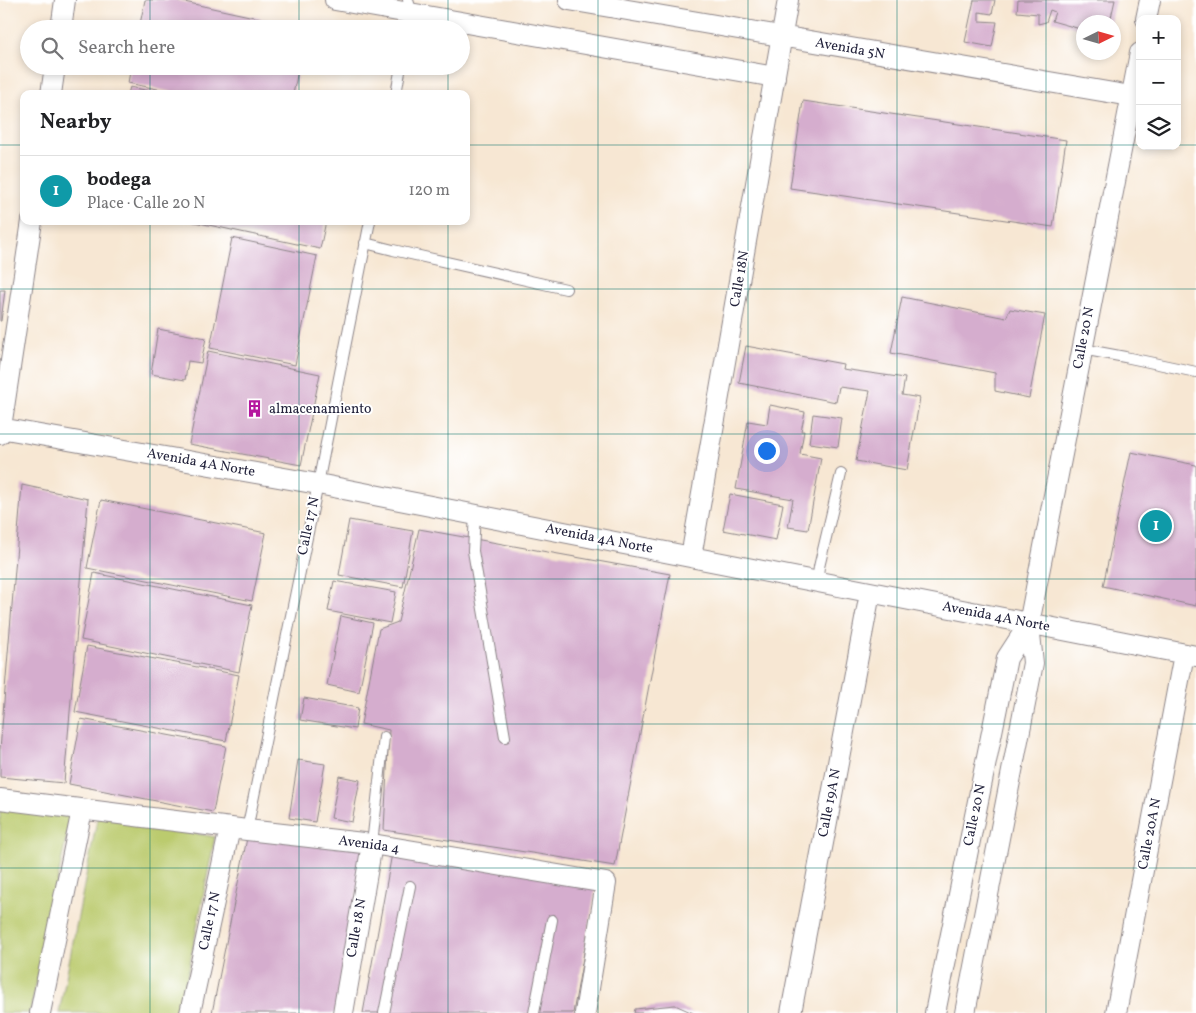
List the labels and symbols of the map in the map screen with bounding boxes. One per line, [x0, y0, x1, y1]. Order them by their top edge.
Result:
north arrow [1076, 15, 1121, 60]
street label: Avenida 5N [814, 34, 886, 64]
street label: Calle 18N [726, 249, 754, 309]
street label: Calle 20 N [1069, 305, 1099, 371]
building icon: almacenamiento [245, 399, 265, 419]
place label: almacenamiento [269, 400, 372, 419]
your location [754, 438, 780, 464]
street label: Avenida 4A Norte [146, 444, 257, 482]
street label: Calle 17 N [294, 495, 324, 557]
pin: 1 [1140, 507, 1172, 545]
street label: Avenida 4A Norte [544, 519, 655, 559]
street label: Avenida 4A Norte [941, 597, 1052, 637]
street label: Calle 19A N [814, 767, 846, 839]
street label: Calle 20 N [959, 782, 991, 848]
street label: Calle 20A N [1134, 796, 1166, 872]
street label: Avenida 4 [337, 831, 401, 859]
street label: Calle 17 N [195, 890, 225, 952]
street label: Calle 18 N [342, 897, 372, 959]

